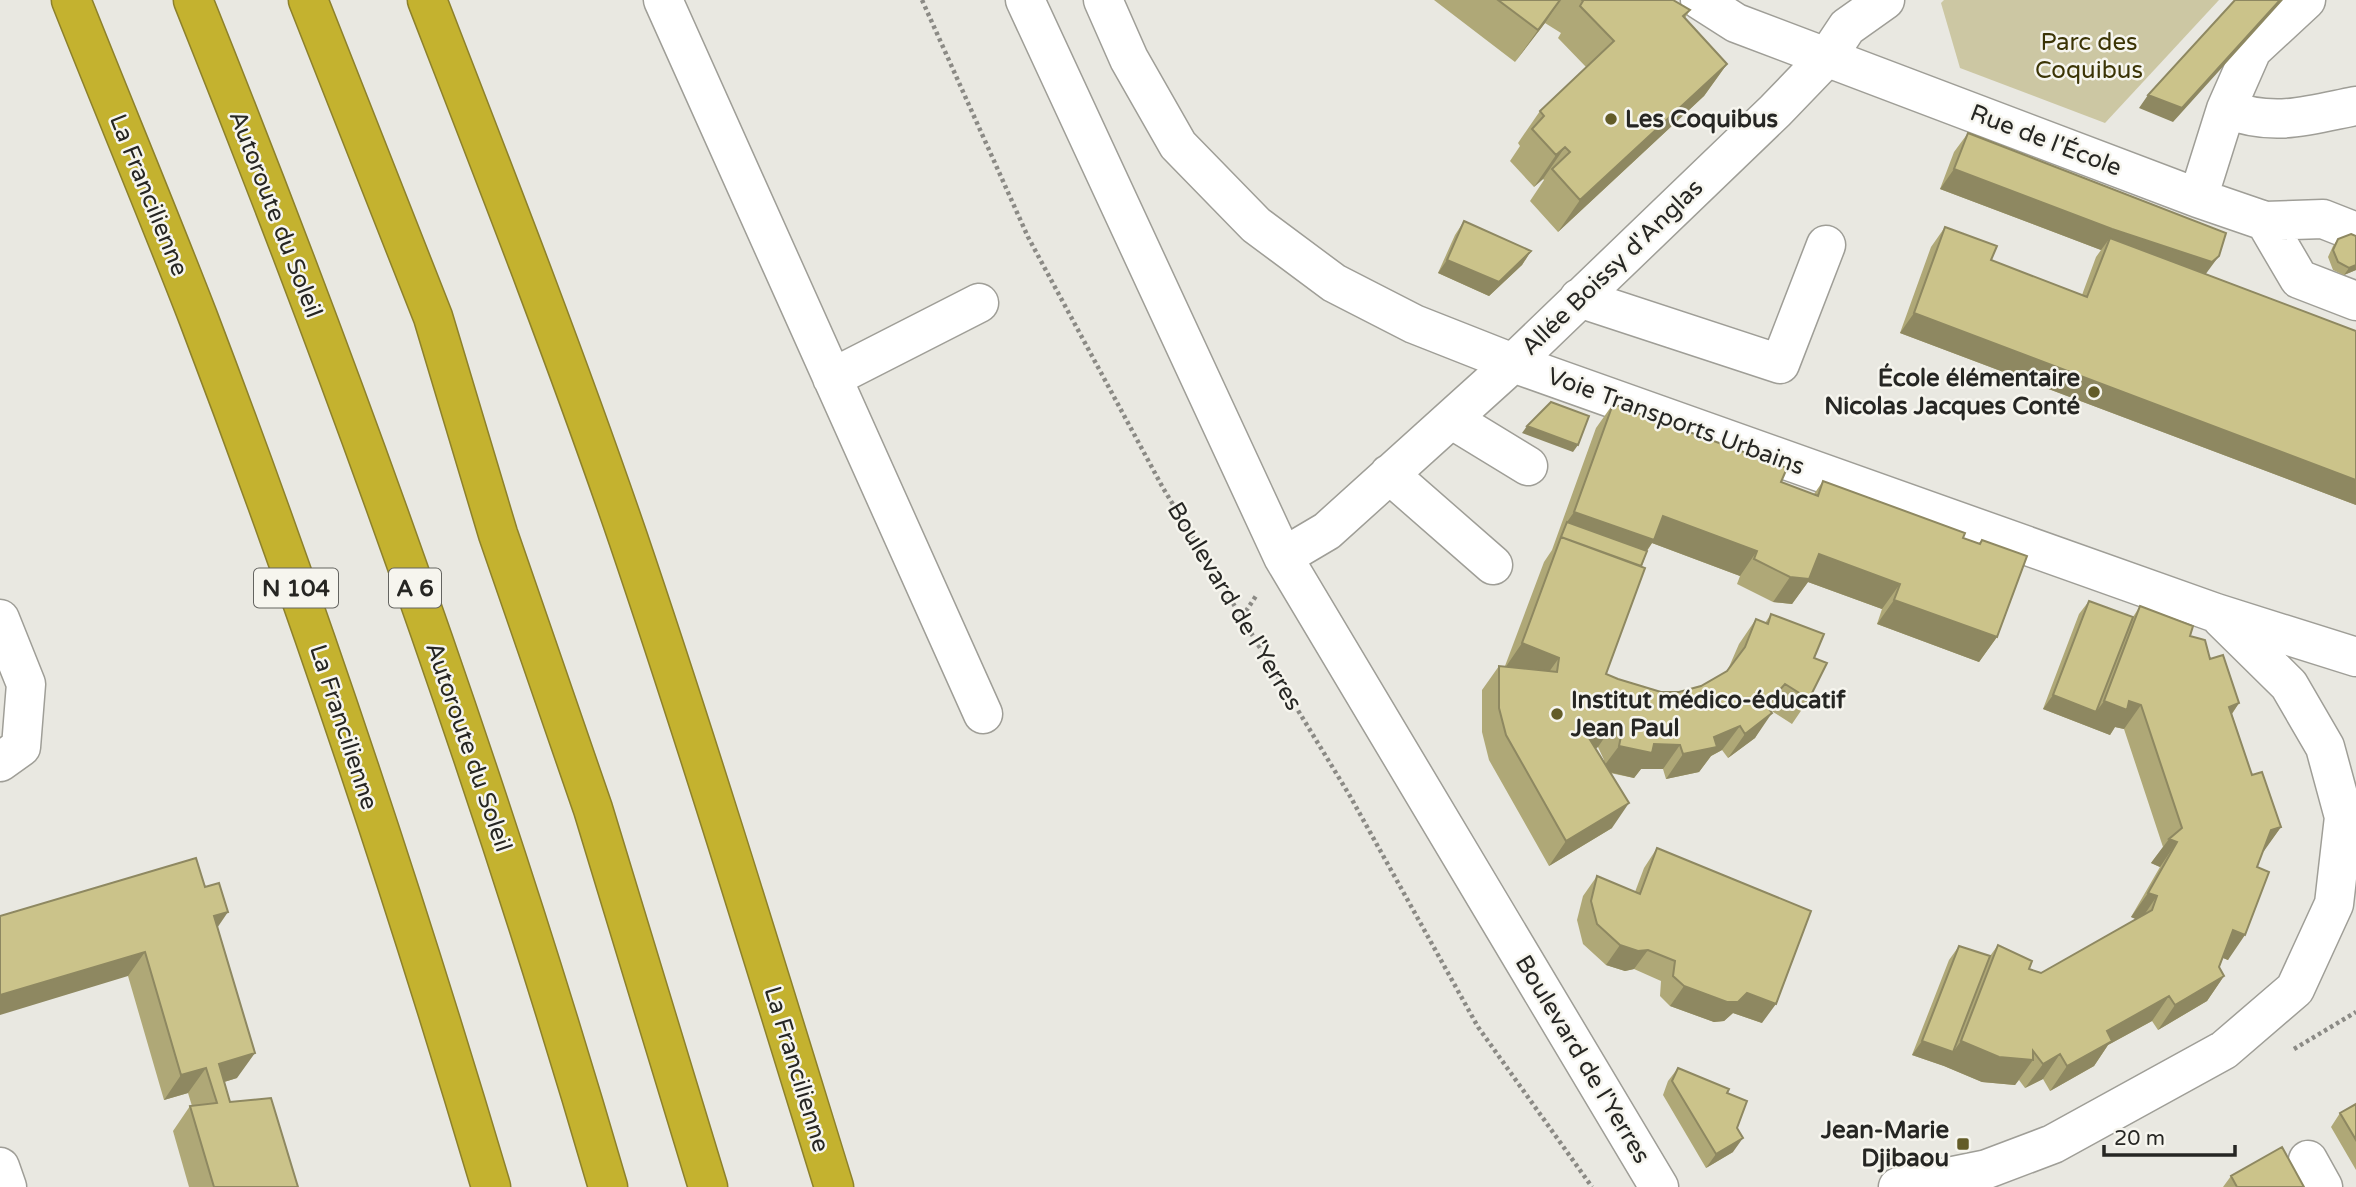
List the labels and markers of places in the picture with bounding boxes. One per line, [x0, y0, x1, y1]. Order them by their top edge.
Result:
place label: Les Coquibus [1625, 105, 1778, 134]
marker: Les Coquibus [1603, 111, 1619, 127]
place label: École élémentaire Nicolas Jacques Conté [1824, 363, 2080, 421]
marker: École élémentaire Nicolas Jacques Conté [2086, 384, 2102, 400]
place label: Institut médico-éducatif Jean Paul [1570, 686, 1846, 743]
marker: Institut médico-éducatif Jean Paul [1549, 706, 1565, 722]
place label: Jean-Marie Djibaou [1820, 1116, 1949, 1173]
marker: Jean-Marie Djibaou [1955, 1136, 1971, 1152]

